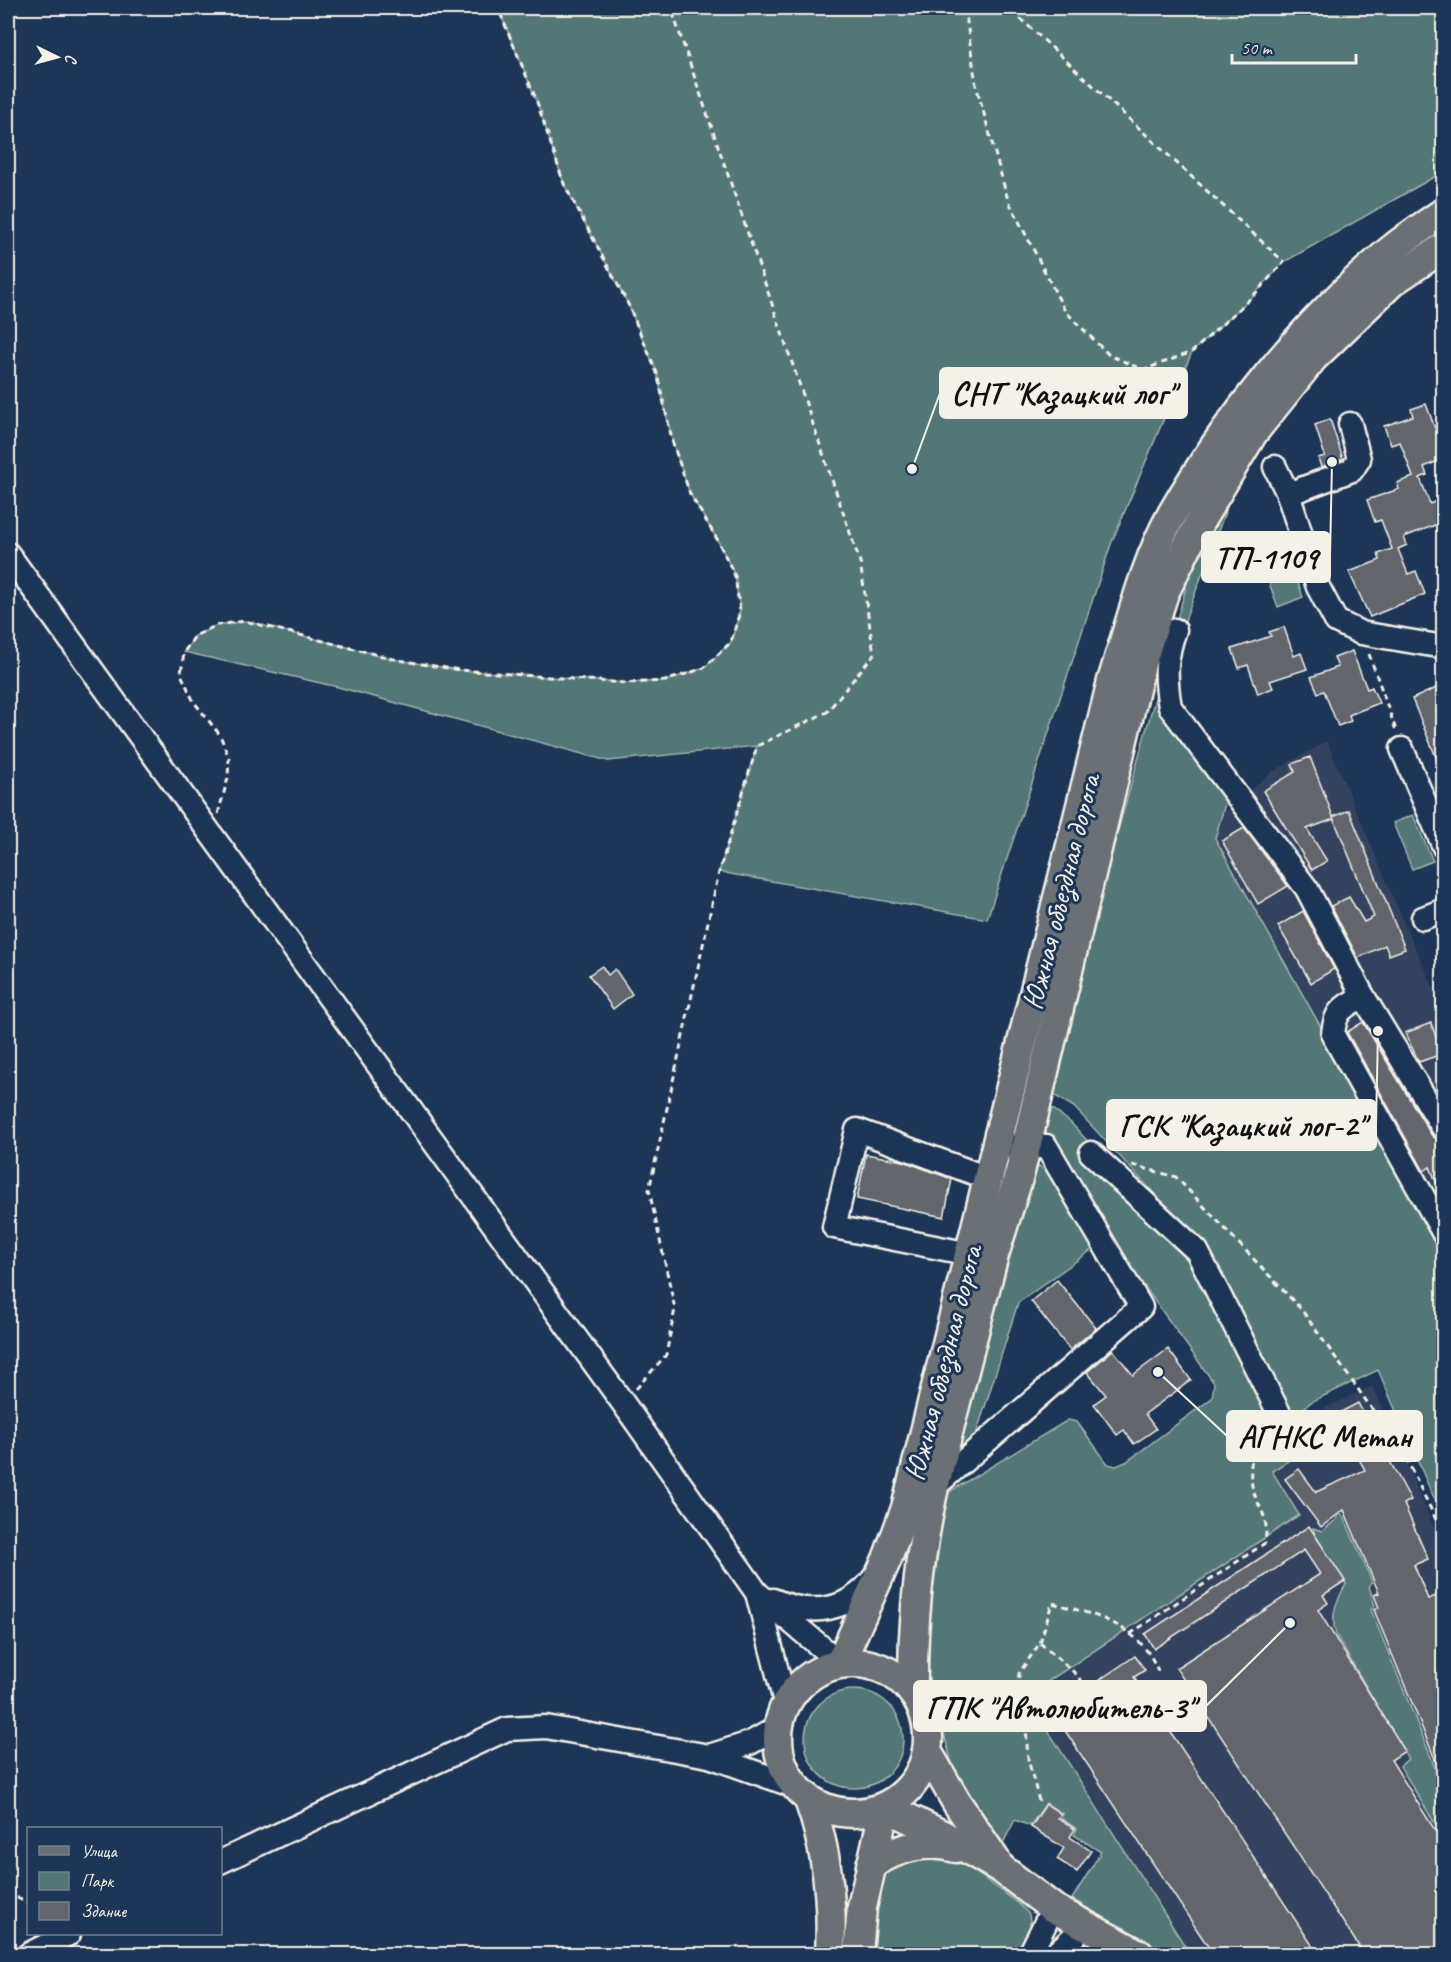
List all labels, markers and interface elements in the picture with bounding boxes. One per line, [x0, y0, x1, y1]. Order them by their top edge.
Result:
north arrow [27, 27, 87, 87]
scale bar [1232, 27, 1356, 65]
text: 50 m [1241, 37, 1274, 59]
text: С [60, 53, 81, 65]
callout: СНТ "Казацкий лог" [940, 368, 1187, 418]
text: СНТ "Казацкий лог" [951, 373, 1182, 415]
callout: ТП-1109 [1202, 532, 1330, 582]
text: ТП-1109 [1214, 537, 1322, 578]
street label: Южная объездная дорога [1013, 768, 1109, 1014]
callout: ГСК "Казацкий лог-2" [1107, 1100, 1376, 1150]
text: ГСК "Казацкий лог-2" [1119, 1105, 1372, 1147]
street label: Южная объездная дорога [895, 1239, 991, 1485]
callout: АГНКС Метан [1227, 1411, 1422, 1461]
text: АГНКС Метан [1238, 1416, 1413, 1457]
callout: ГПК "Автолюбитель-3" [914, 1681, 1206, 1731]
text: ГПК "Автолюбитель-3" [926, 1687, 1201, 1728]
legend [27, 1827, 222, 1935]
text: Улица [81, 1840, 118, 1862]
text: Парк [81, 1870, 115, 1892]
text: Здание [81, 1900, 127, 1922]

